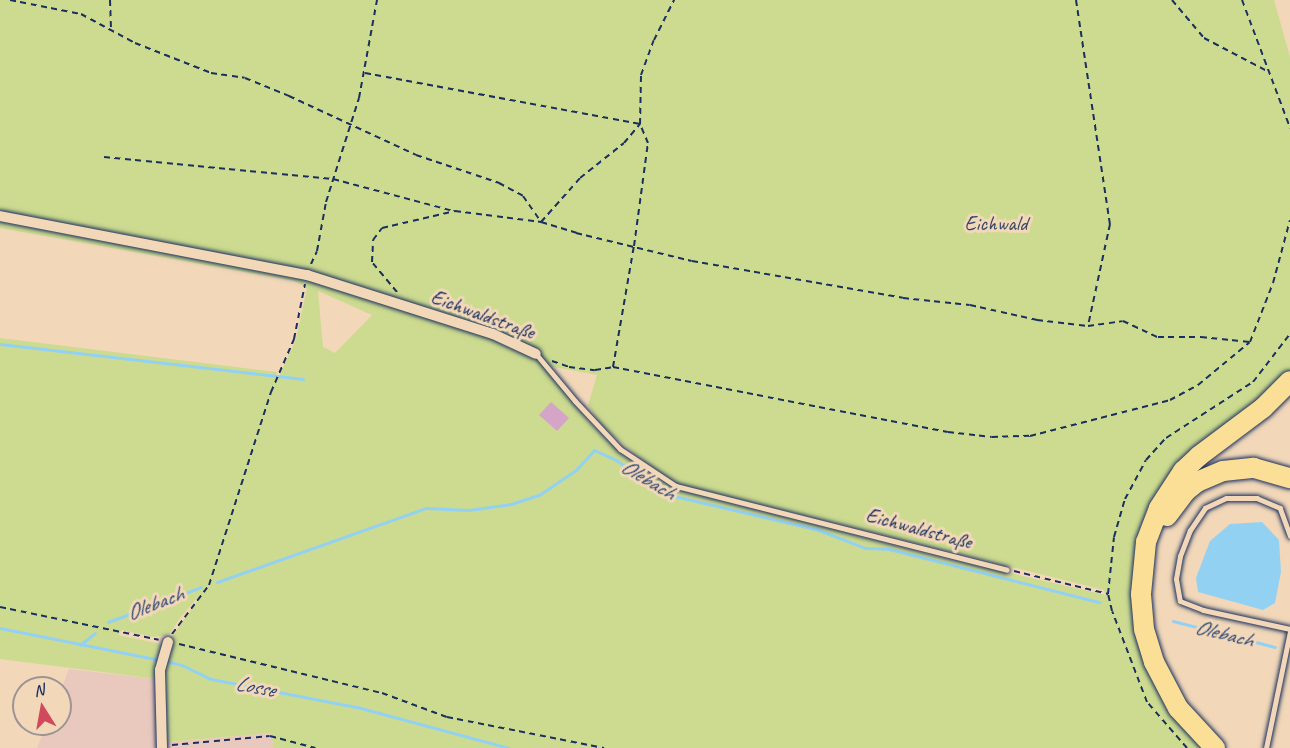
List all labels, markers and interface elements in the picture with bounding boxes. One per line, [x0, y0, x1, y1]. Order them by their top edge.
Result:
park label: Eichwald [964, 210, 1028, 236]
street label: Eichwaldstraße [428, 284, 538, 344]
water label: Olebach [616, 453, 680, 507]
street label: Eichwaldstraße [863, 502, 975, 554]
water label: Olebach [123, 581, 187, 627]
water label: Olebach [1192, 614, 1256, 654]
water label: Losse [233, 670, 277, 704]
north arrow [12, 676, 72, 736]
text: N [32, 680, 46, 701]

